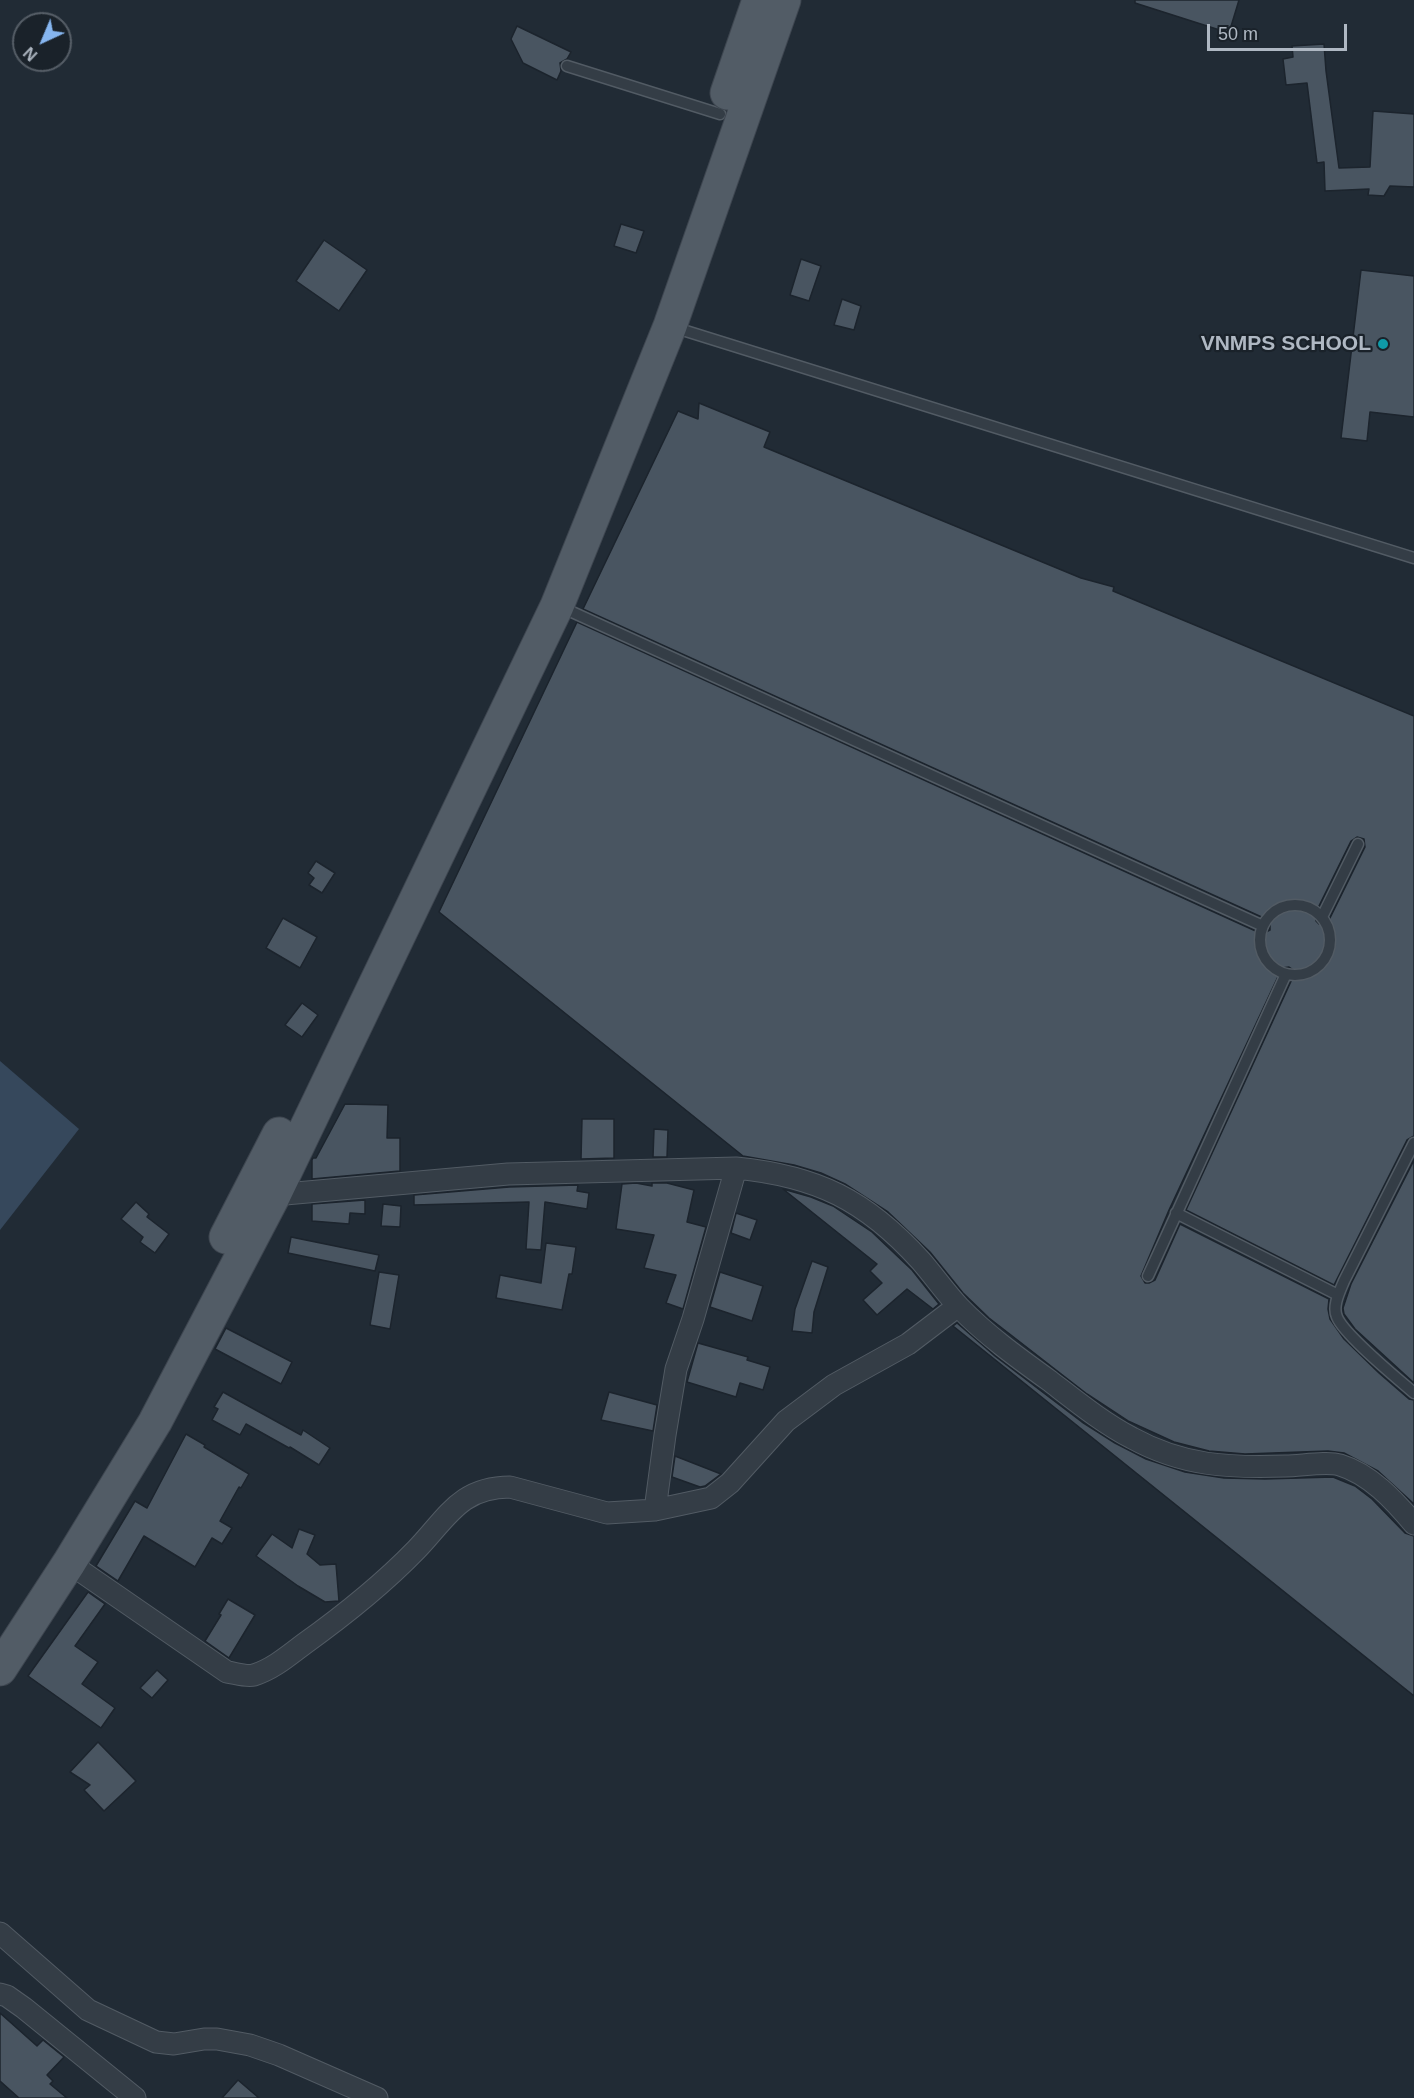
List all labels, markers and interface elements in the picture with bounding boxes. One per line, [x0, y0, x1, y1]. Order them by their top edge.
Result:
north arrow [12, 12, 72, 72]
scale bar [1210, 12, 1350, 50]
text: 50 m [1218, 24, 1258, 44]
text: N [20, 44, 41, 64]
place label: VNMPS SCHOOL [1201, 331, 1371, 357]
marker: VNMPS SCHOOL [1376, 337, 1390, 351]

